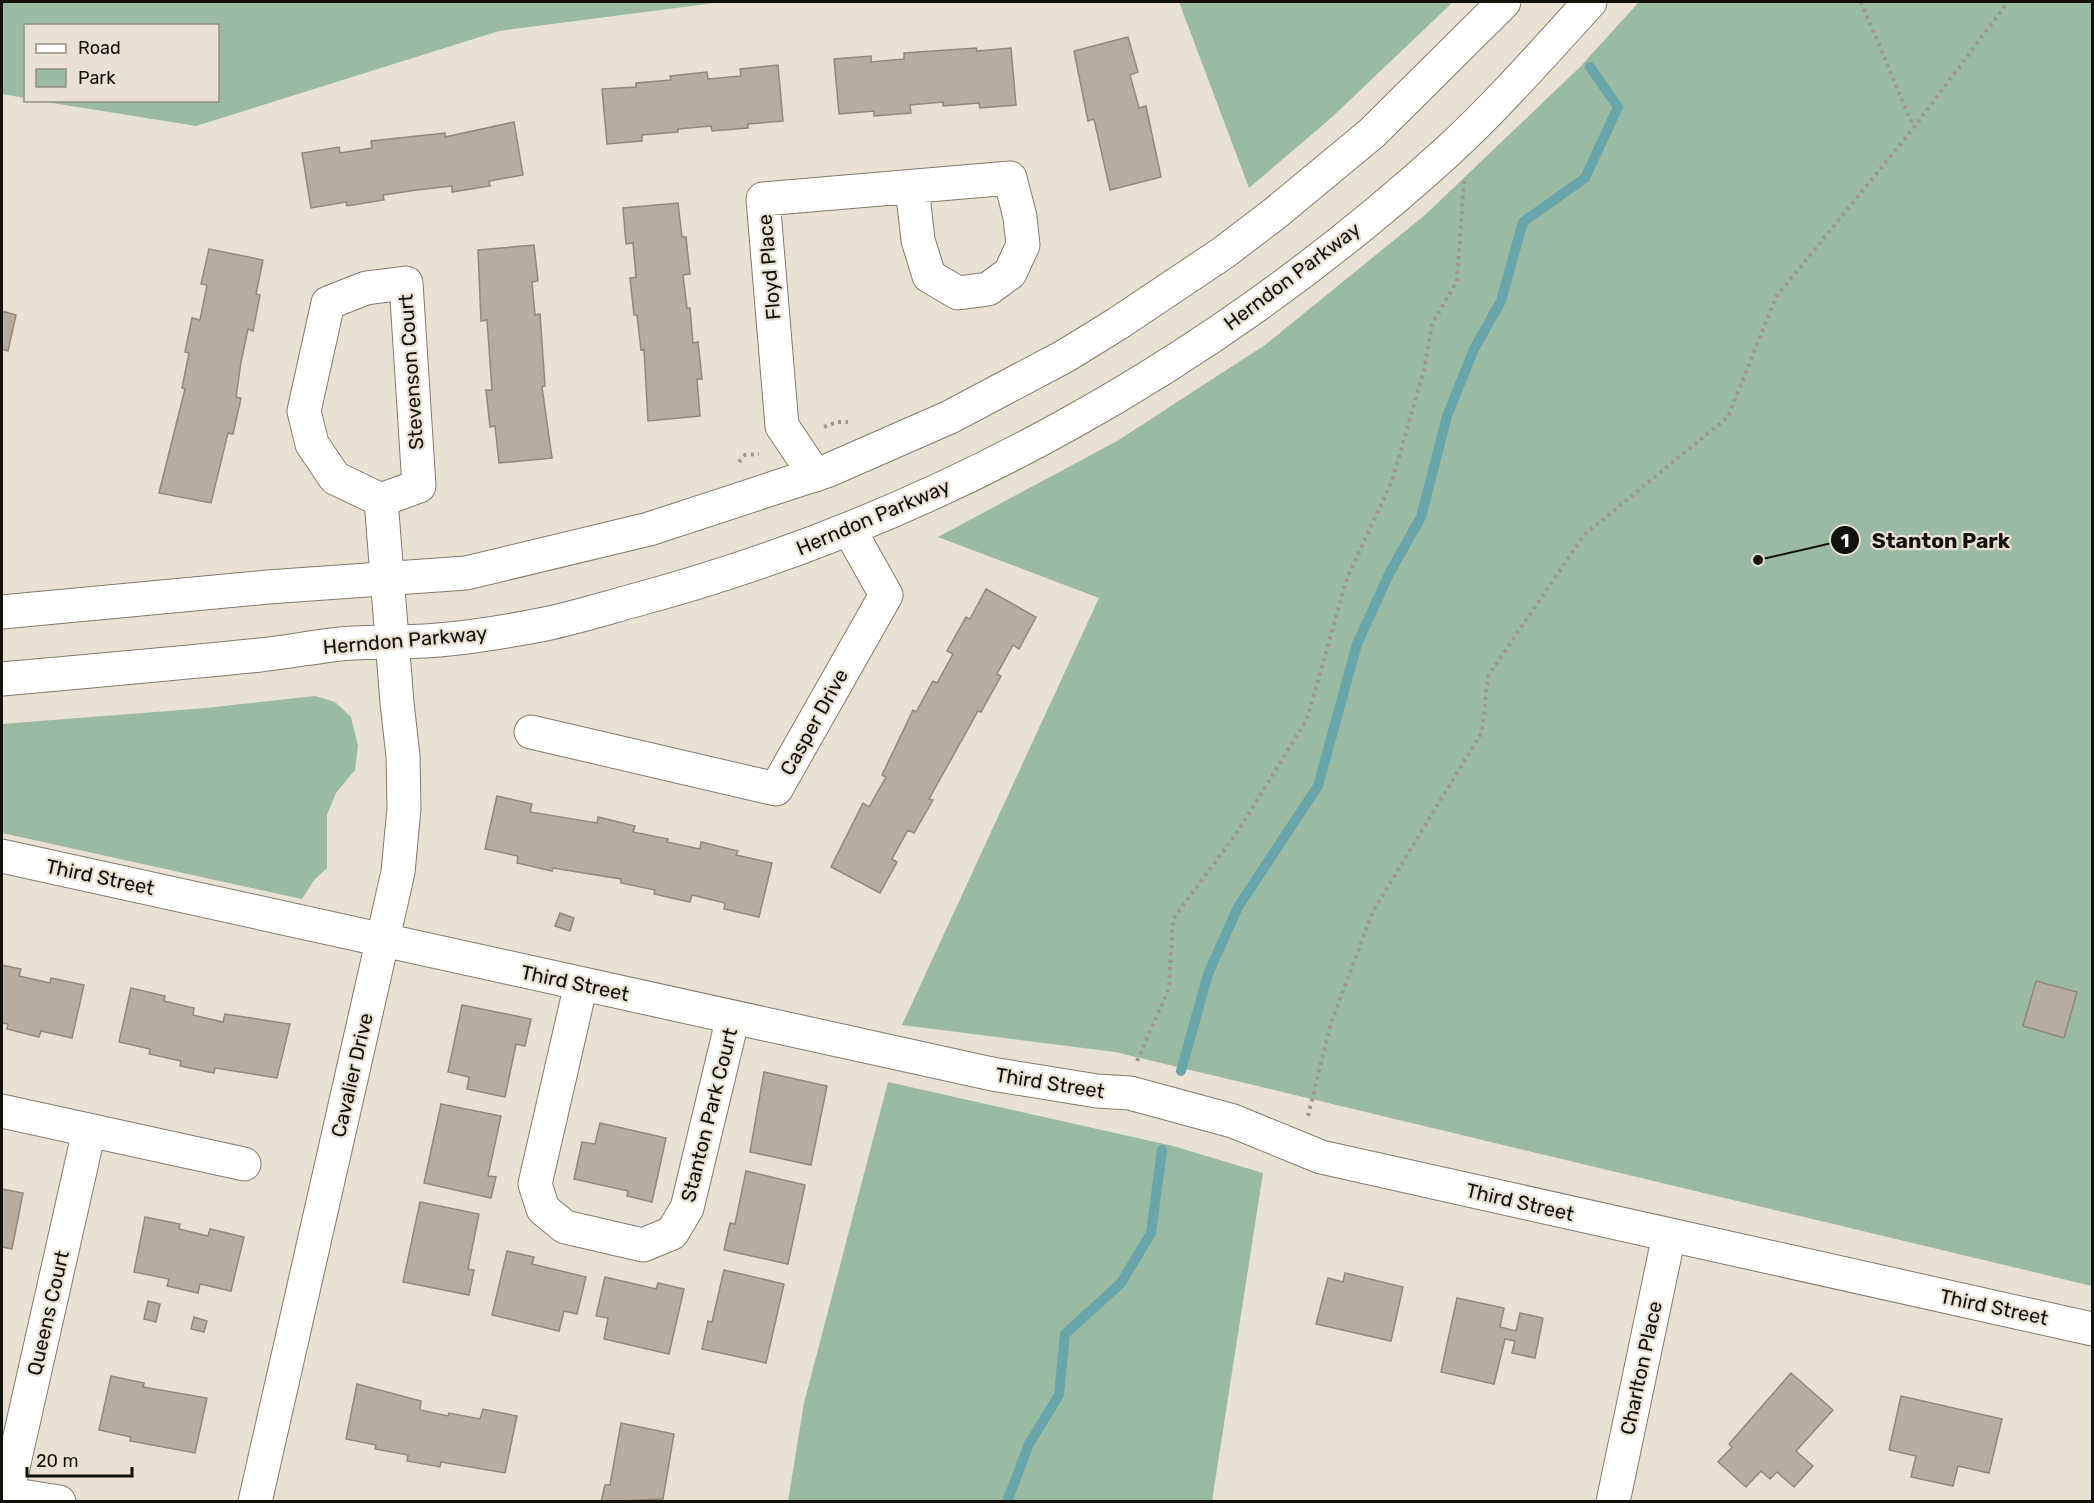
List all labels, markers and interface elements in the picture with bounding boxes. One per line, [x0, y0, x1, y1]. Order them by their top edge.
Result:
legend [24, 24, 219, 102]
text: Road [78, 37, 121, 59]
text: Park [78, 67, 116, 89]
street label: Floyd Place [752, 213, 786, 321]
street label: Herndon Parkway [1219, 217, 1365, 335]
street label: Stevenson Court [394, 293, 428, 451]
street label: Herndon Parkway [792, 474, 954, 560]
callout: Stanton Park [1830, 521, 2022, 560]
text: Stanton Park [1872, 528, 2011, 553]
text: 1 [1841, 530, 1849, 552]
street label: Herndon Parkway [322, 621, 488, 659]
street label: Casper Drive [775, 665, 853, 779]
street label: Third Street [44, 854, 157, 900]
street label: Third Street [519, 960, 632, 1006]
street label: Cavalier Drive [326, 1010, 378, 1140]
street label: Stanton Park Court [676, 1025, 742, 1204]
street label: Third Street [994, 1063, 1106, 1103]
street label: Third Street [1464, 1178, 1577, 1226]
street label: Queens Court [22, 1248, 74, 1378]
street label: Third Street [1938, 1284, 2051, 1330]
street label: Charlton Place [1615, 1299, 1667, 1437]
scale bar [27, 1440, 132, 1478]
text: 20 m [36, 1450, 78, 1472]

